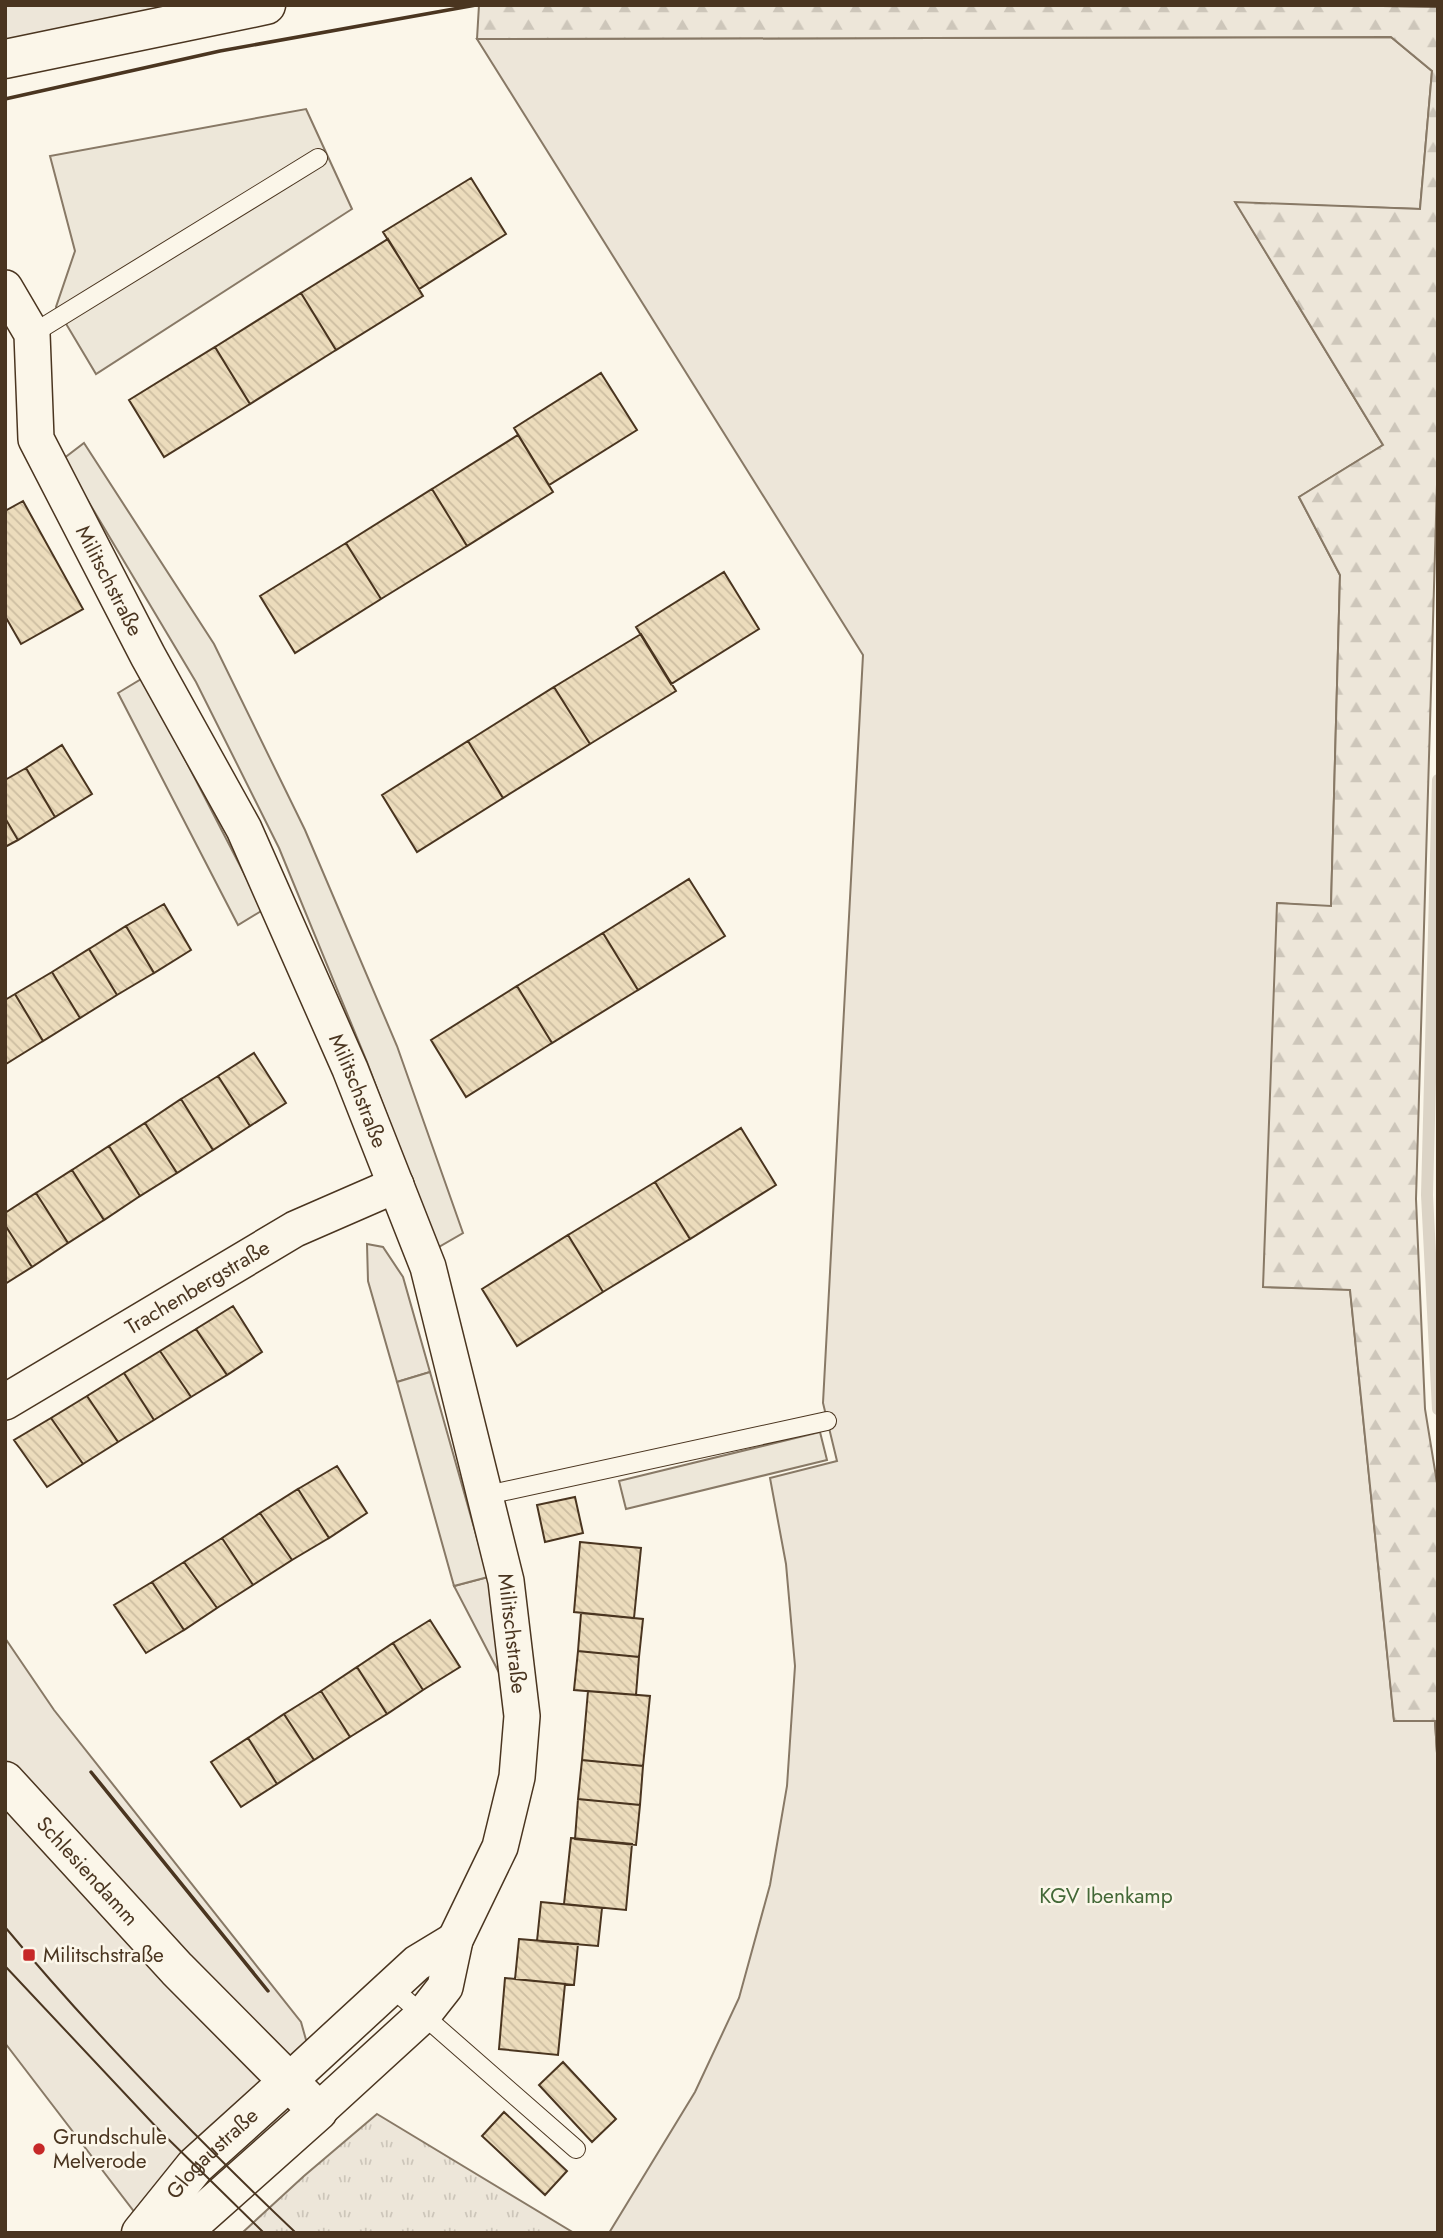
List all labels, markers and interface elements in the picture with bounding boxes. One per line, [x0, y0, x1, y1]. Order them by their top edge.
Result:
street label: Militschstraße [68, 520, 150, 642]
street label: Militschstraße [321, 1029, 395, 1152]
street label: Trachenbergstraße [119, 1232, 275, 1342]
street label: Militschstraße [490, 1572, 534, 1695]
street label: Schlesiendamm [29, 1810, 145, 1932]
park label: KGV Ibenkamp [1039, 1881, 1173, 1911]
place label: Militschstraße [43, 1940, 164, 1970]
marker: Militschstraße [21, 1947, 37, 1963]
street label: Glogaustraße [159, 2101, 265, 2206]
place label: Grundschule Melverode [53, 2122, 167, 2176]
marker: Grundschule Melverode [31, 2141, 47, 2157]

